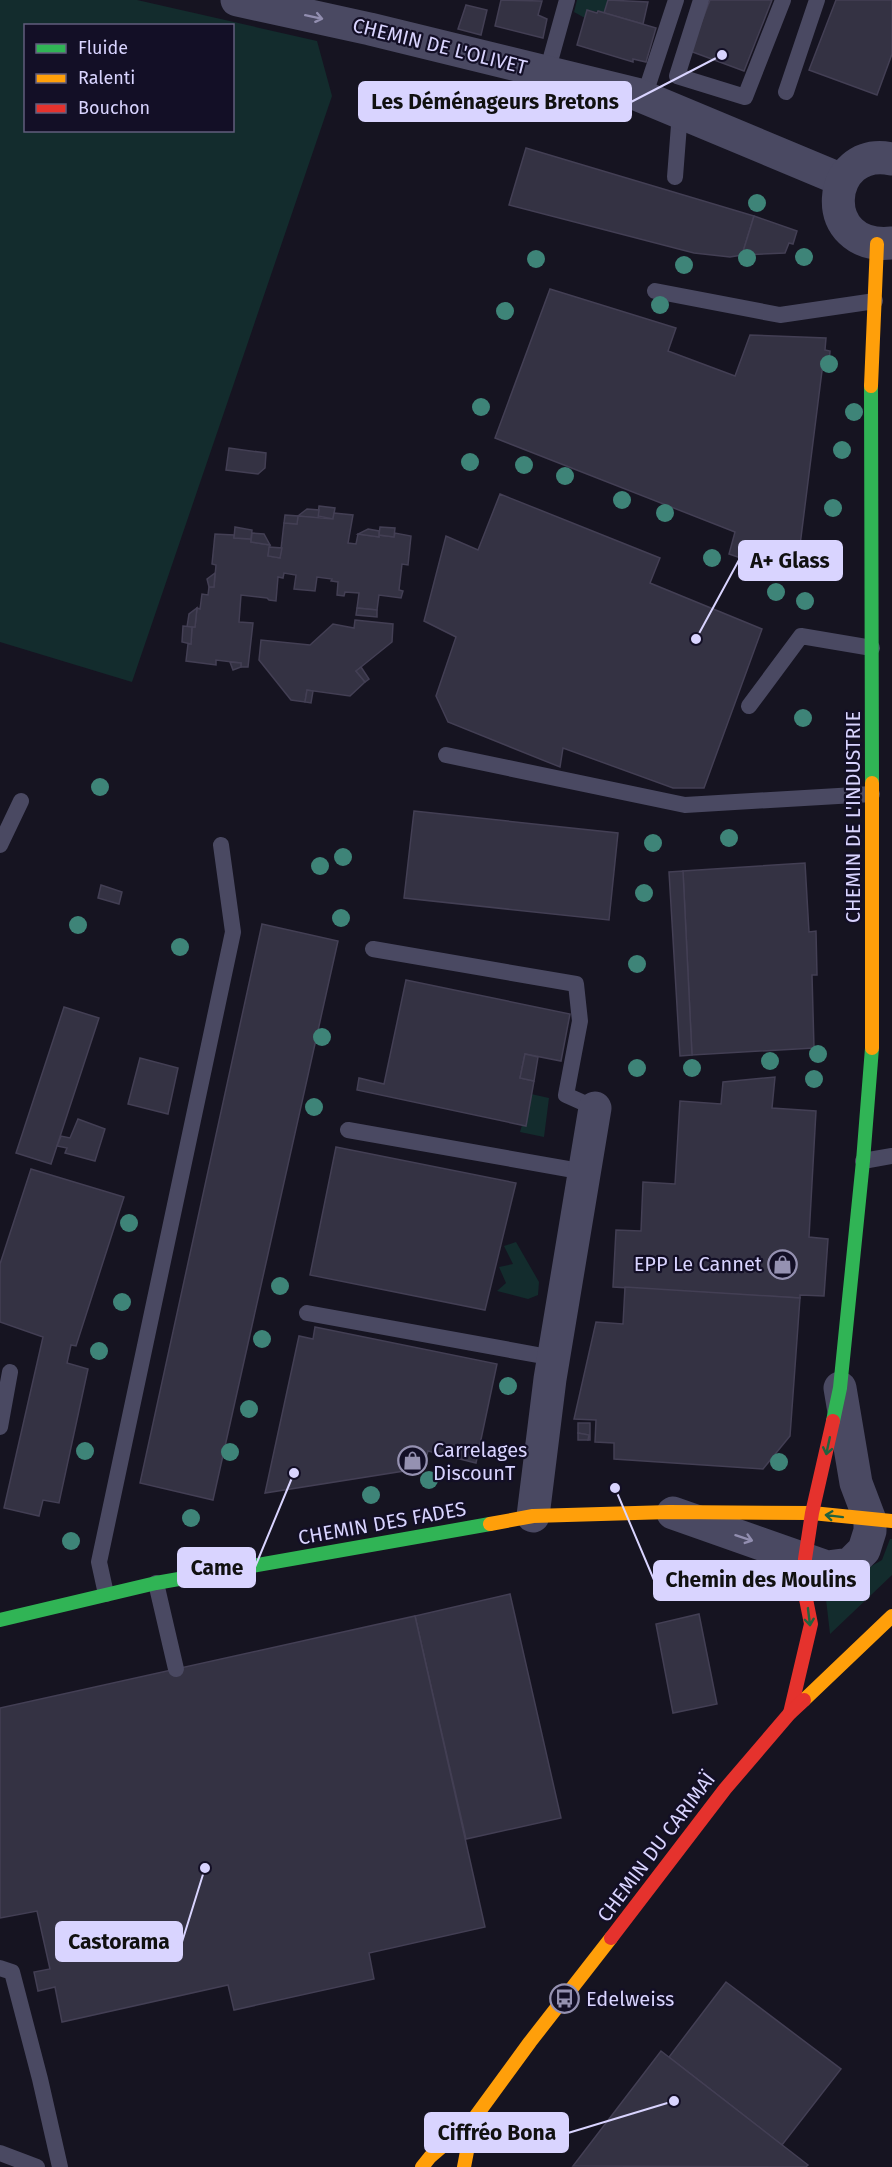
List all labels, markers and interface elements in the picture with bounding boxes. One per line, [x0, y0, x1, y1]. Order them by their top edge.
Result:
one-way arrow [305, 11, 324, 23]
street label: CHEMIN DE L'OLIVET [350, 13, 530, 79]
legend [24, 24, 234, 132]
text: Fluide [78, 37, 128, 59]
text: Ralenti [78, 67, 135, 89]
callout: Les Déménageurs Bretons [359, 82, 631, 121]
text: Les Déménageurs Bretons [371, 89, 619, 115]
text: Bouchon [78, 97, 150, 119]
callout: A+ Glass [739, 541, 842, 580]
text: A+ Glass [749, 548, 830, 574]
street label: CHEMIN DE L'INDUSTRIE [841, 711, 865, 923]
shop icon: EPP Le Cannet [767, 1248, 799, 1280]
place label: EPP Le Cannet [634, 1252, 763, 1276]
one-way arrow [822, 1435, 833, 1455]
place label: Carrelages DiscounT [433, 1438, 527, 1485]
shop icon: Carrelages DiscounT [396, 1445, 428, 1477]
street label: CHEMIN DES FADES [296, 1496, 468, 1550]
one-way arrow [824, 1510, 844, 1521]
one-way arrow [734, 1534, 753, 1545]
callout: Came [178, 1548, 255, 1587]
text: Came [191, 1555, 244, 1581]
callout: Chemin des Moulins [654, 1561, 869, 1600]
text: Chemin des Moulins [666, 1567, 856, 1593]
one-way arrow [804, 1607, 815, 1627]
street label: CHEMIN DU CARIMAÏ [592, 1767, 721, 1926]
callout: Castorama [56, 1922, 182, 1961]
text: Castorama [68, 1929, 170, 1955]
bus stop icon: Edelweiss [549, 1983, 581, 2015]
place label: Edelweiss [586, 1987, 674, 2011]
callout: Ciffréo Bona [425, 2113, 568, 2152]
text: Ciffréo Bona [438, 2120, 556, 2146]

